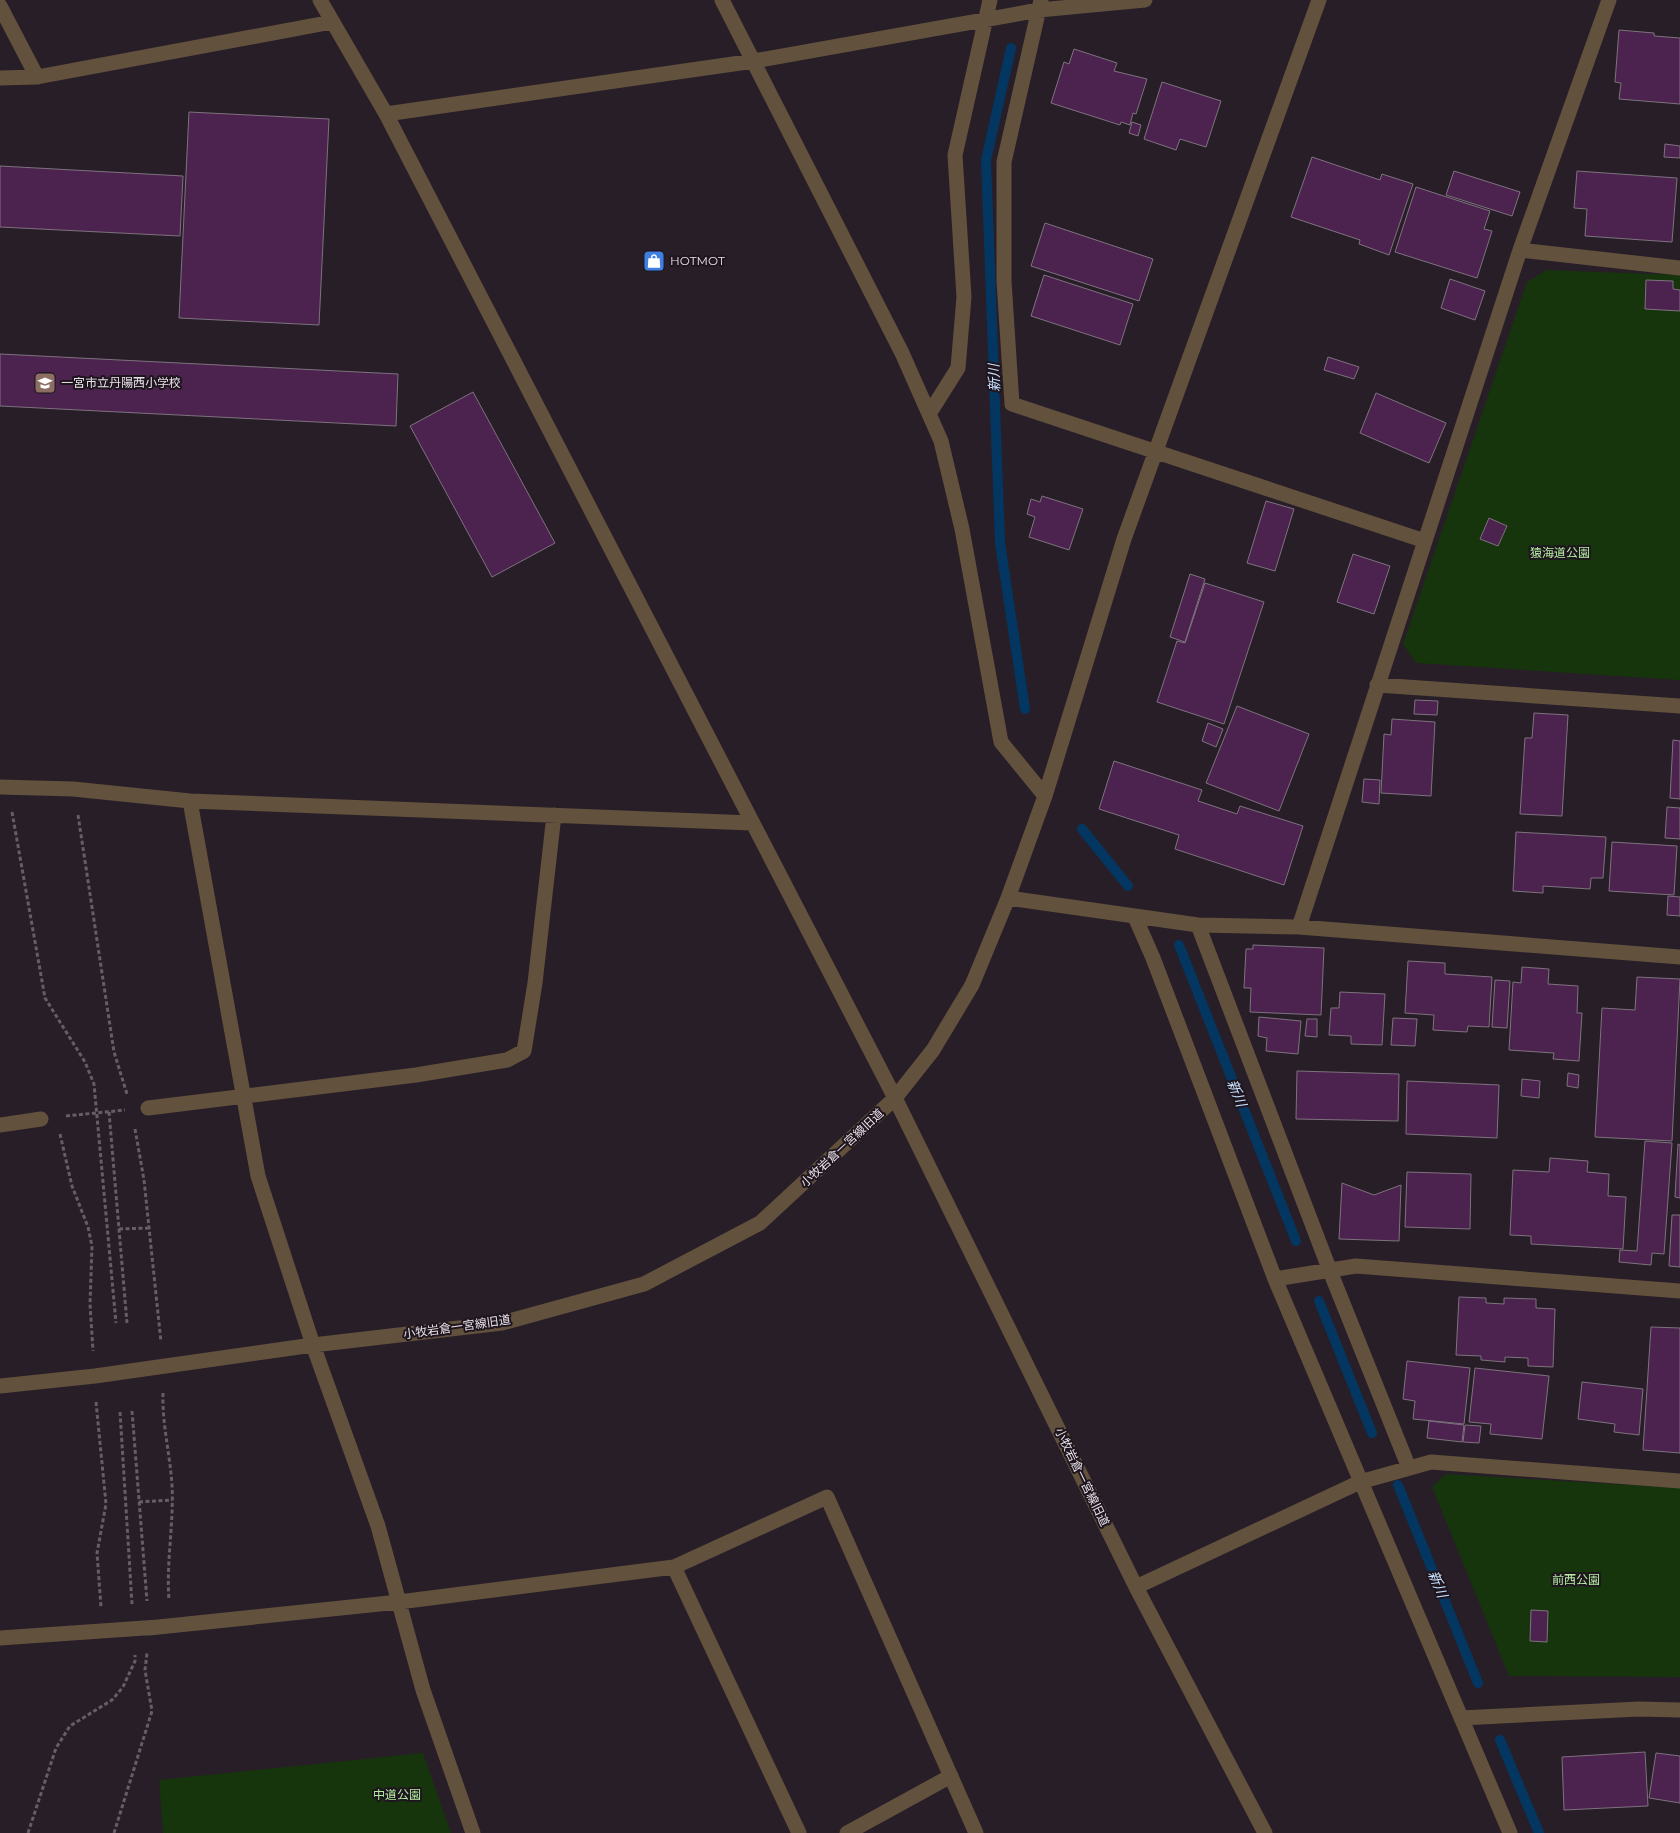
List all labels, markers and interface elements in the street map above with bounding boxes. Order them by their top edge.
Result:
shop icon: HOTMOT [642,249,666,273]
place label: HOTMOT [670,253,725,268]
water label: 新川 [984,362,1003,392]
school or university icon: 一宮市立丹陽西小学校 [33,371,57,395]
place label: 一宮市立丹陽西小学校 [61,375,181,390]
park label: 猿海道公園 [1530,545,1590,560]
water label: 新川 [1223,1077,1251,1111]
street label: 小牧岩倉一宮線旧道 [797,1105,886,1190]
street label: 小牧岩倉一宮線旧道 [402,1312,511,1341]
street label: 小牧岩倉一宮線旧道 [1052,1425,1113,1529]
water label: 新川 [1424,1568,1452,1602]
park label: 前西公園 [1552,1572,1600,1587]
park label: 中道公園 [373,1787,421,1802]

